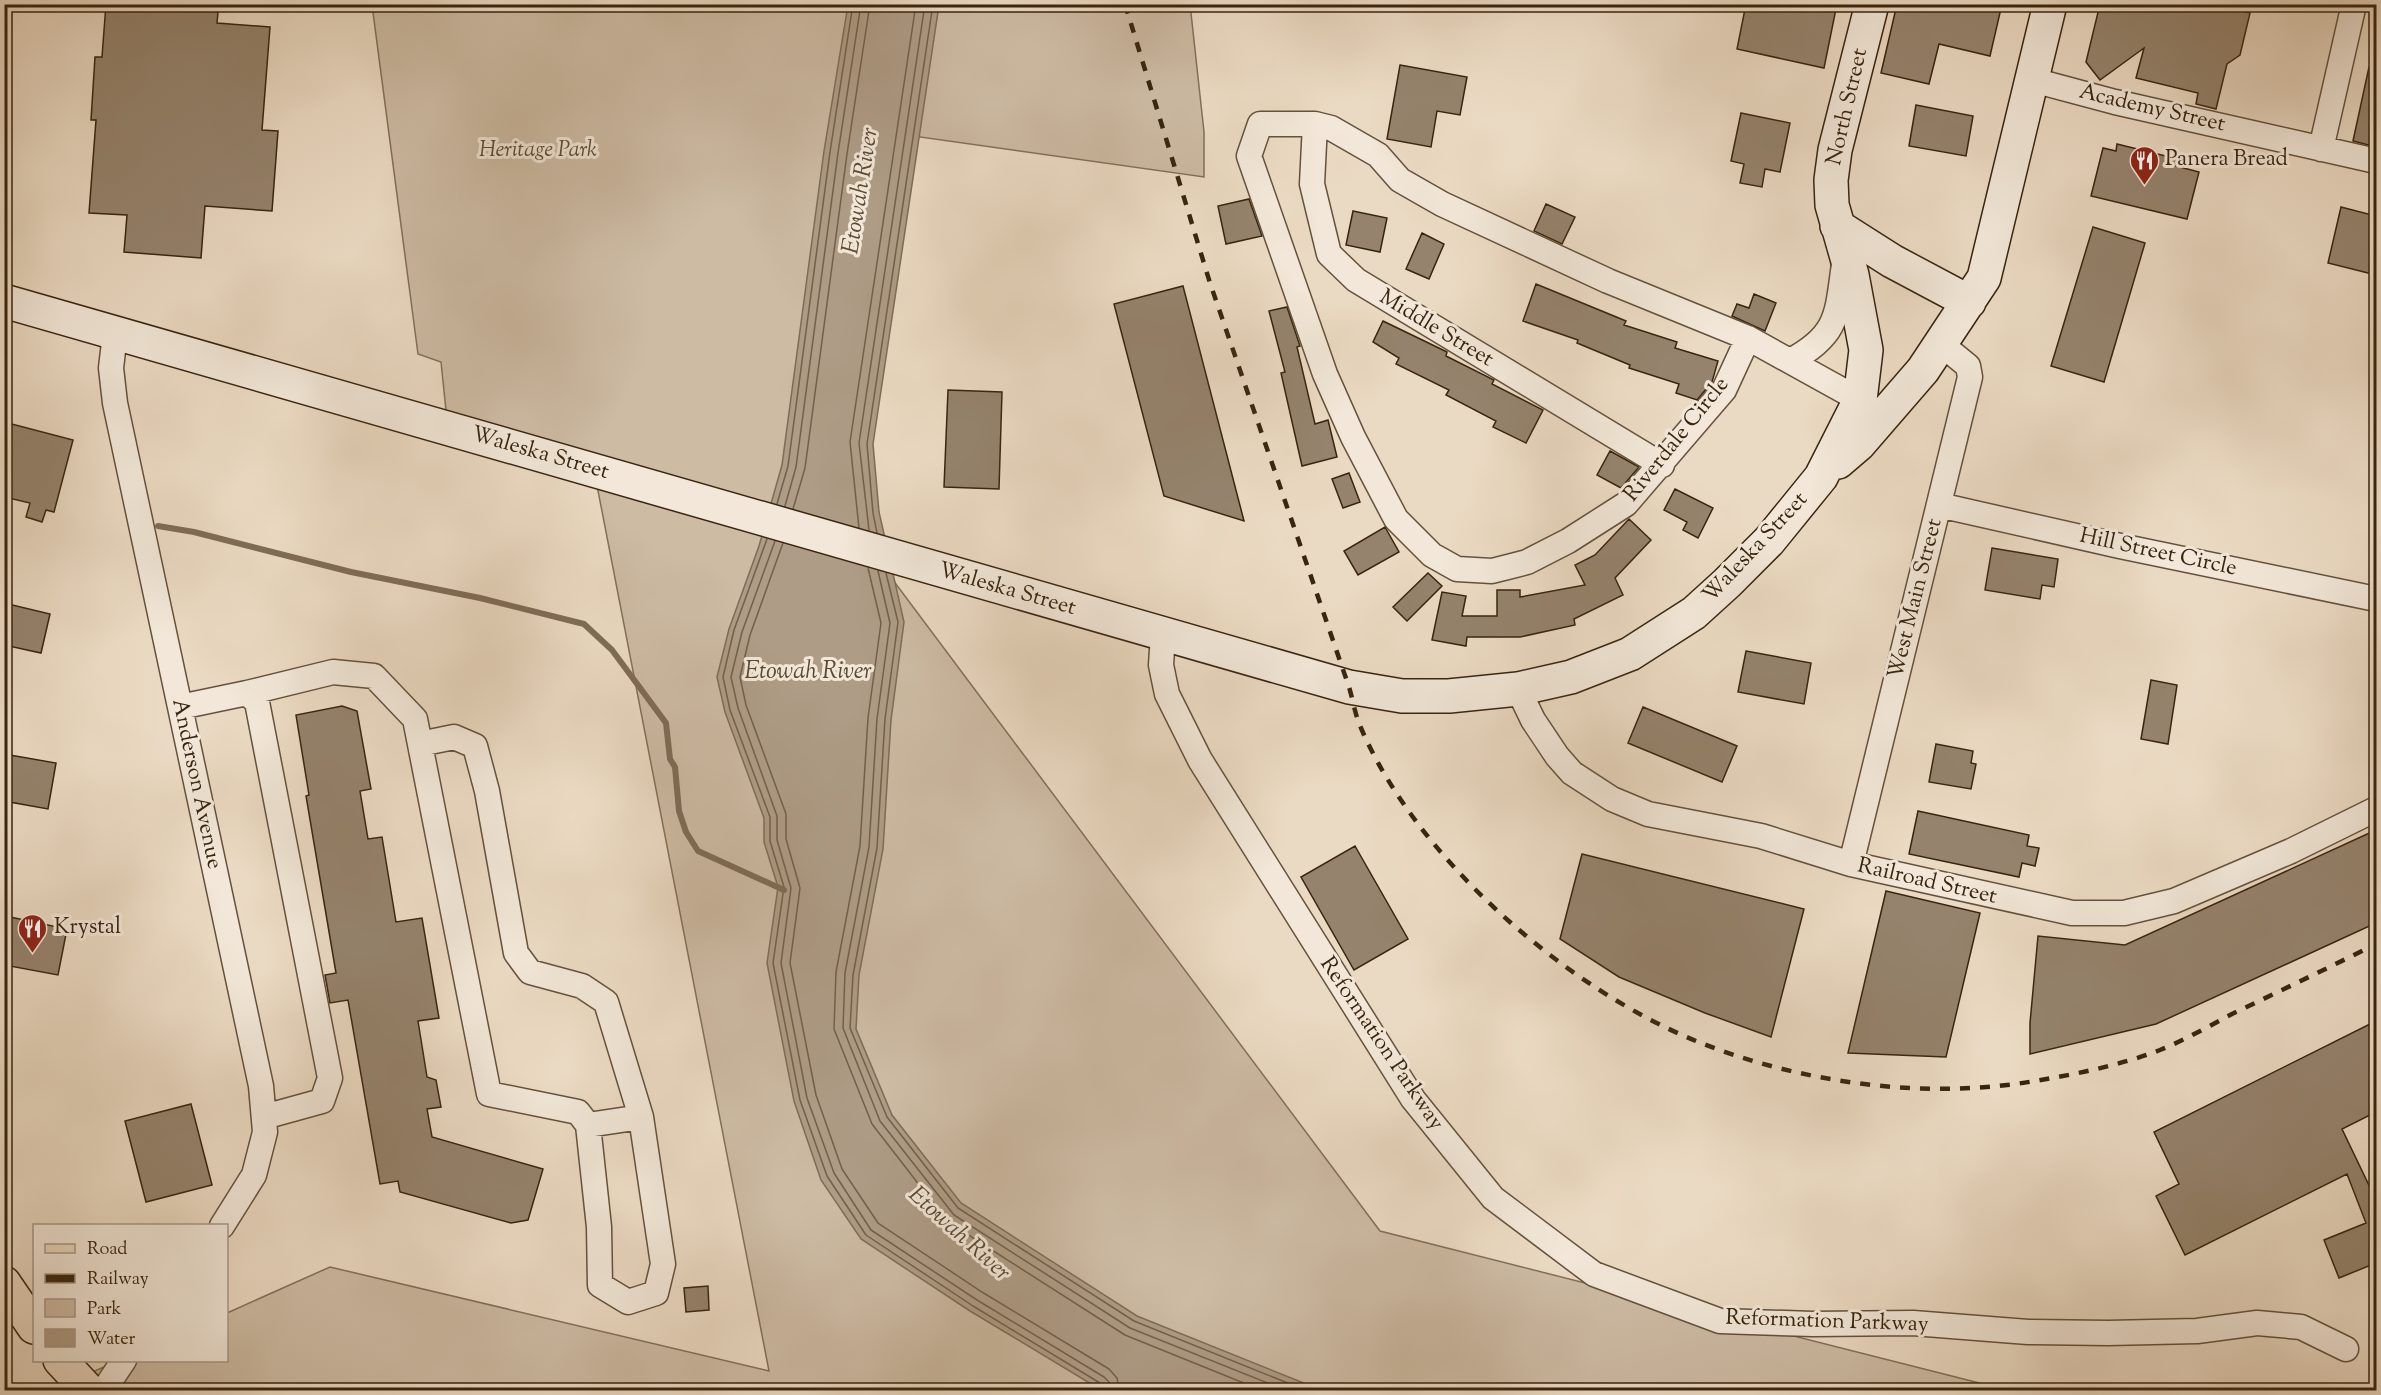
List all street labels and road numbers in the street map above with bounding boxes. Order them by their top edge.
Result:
street label: North Street [1819,45,1877,169]
street label: Academy Street [2076,77,2229,141]
street label: Middle Street [1373,282,1500,376]
street label: Riverdale Circle [1617,371,1737,509]
street label: Waleska Street [467,419,613,489]
street label: Waleska Street [1696,485,1816,611]
street label: West Main Street [1881,515,1952,683]
street label: Hill Street Circle [2076,521,2240,585]
street label: Waleska Street [934,555,1080,625]
street label: Anderson Avenue [162,696,230,872]
street label: Railroad Street [1854,850,2000,914]
street label: Reformation Parkway [1311,951,1451,1137]
street label: Reformation Parkway [1725,1302,1929,1342]

